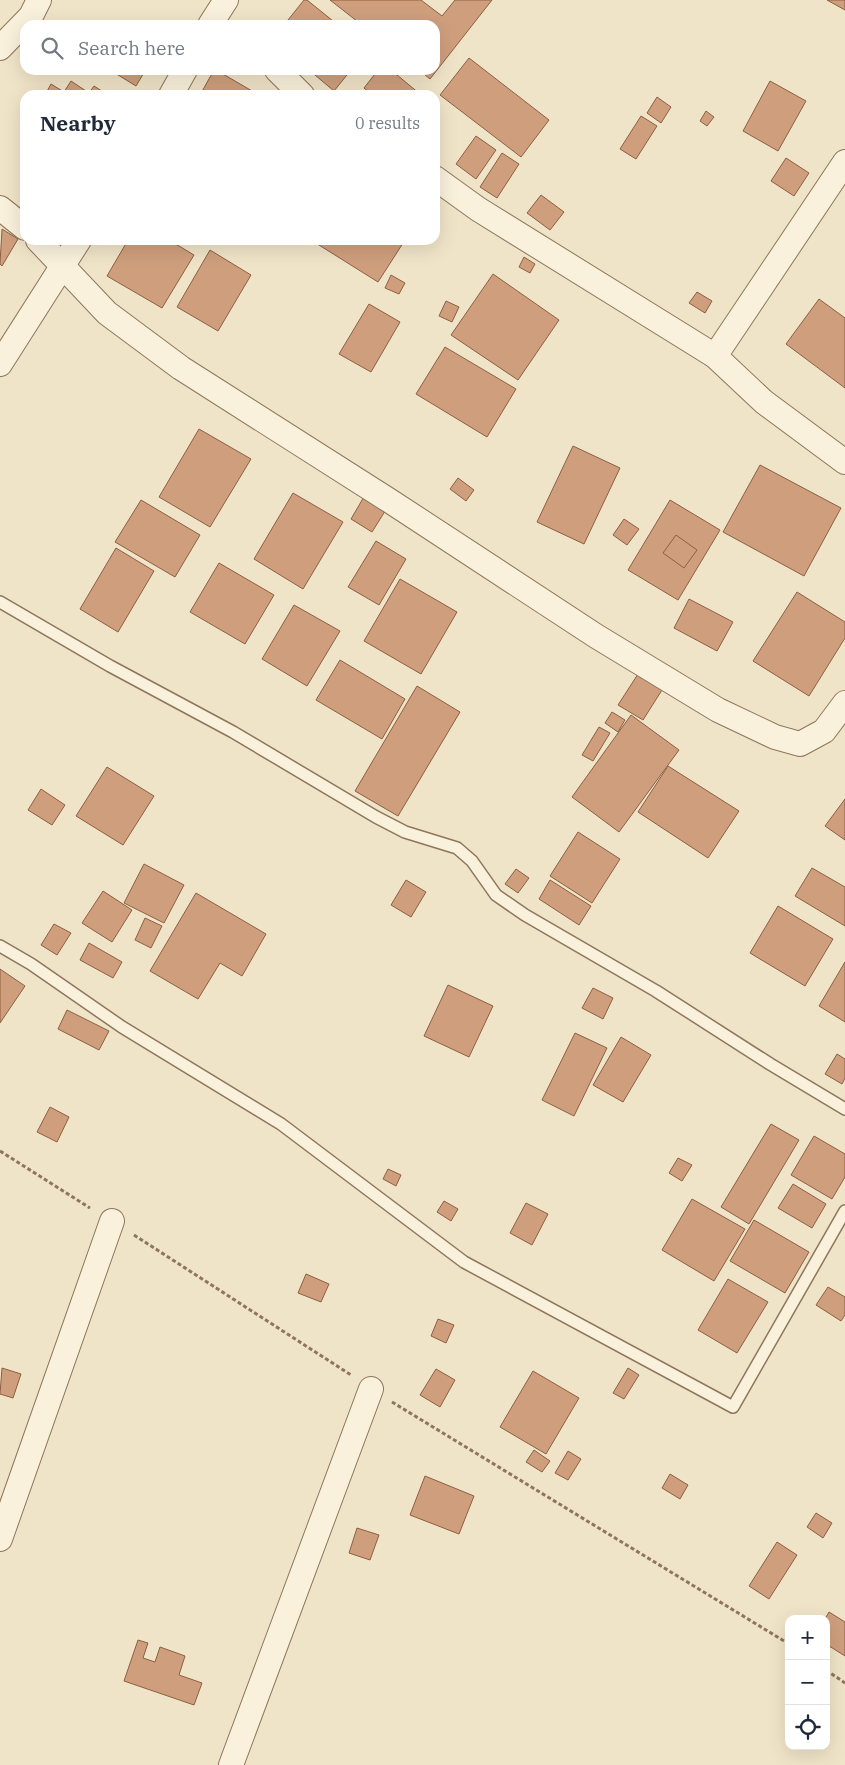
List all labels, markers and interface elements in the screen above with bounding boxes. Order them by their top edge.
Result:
search box [20,20,440,75]
icon: search [38,34,66,62]
text: Search here [78,36,185,60]
text: Nearby [40,109,116,137]
text: 0 results [355,113,420,133]
map controls [785,1615,830,1750]
button: + [785,1615,830,1660]
button: − [785,1660,830,1705]
button: locate [785,1705,830,1750]

